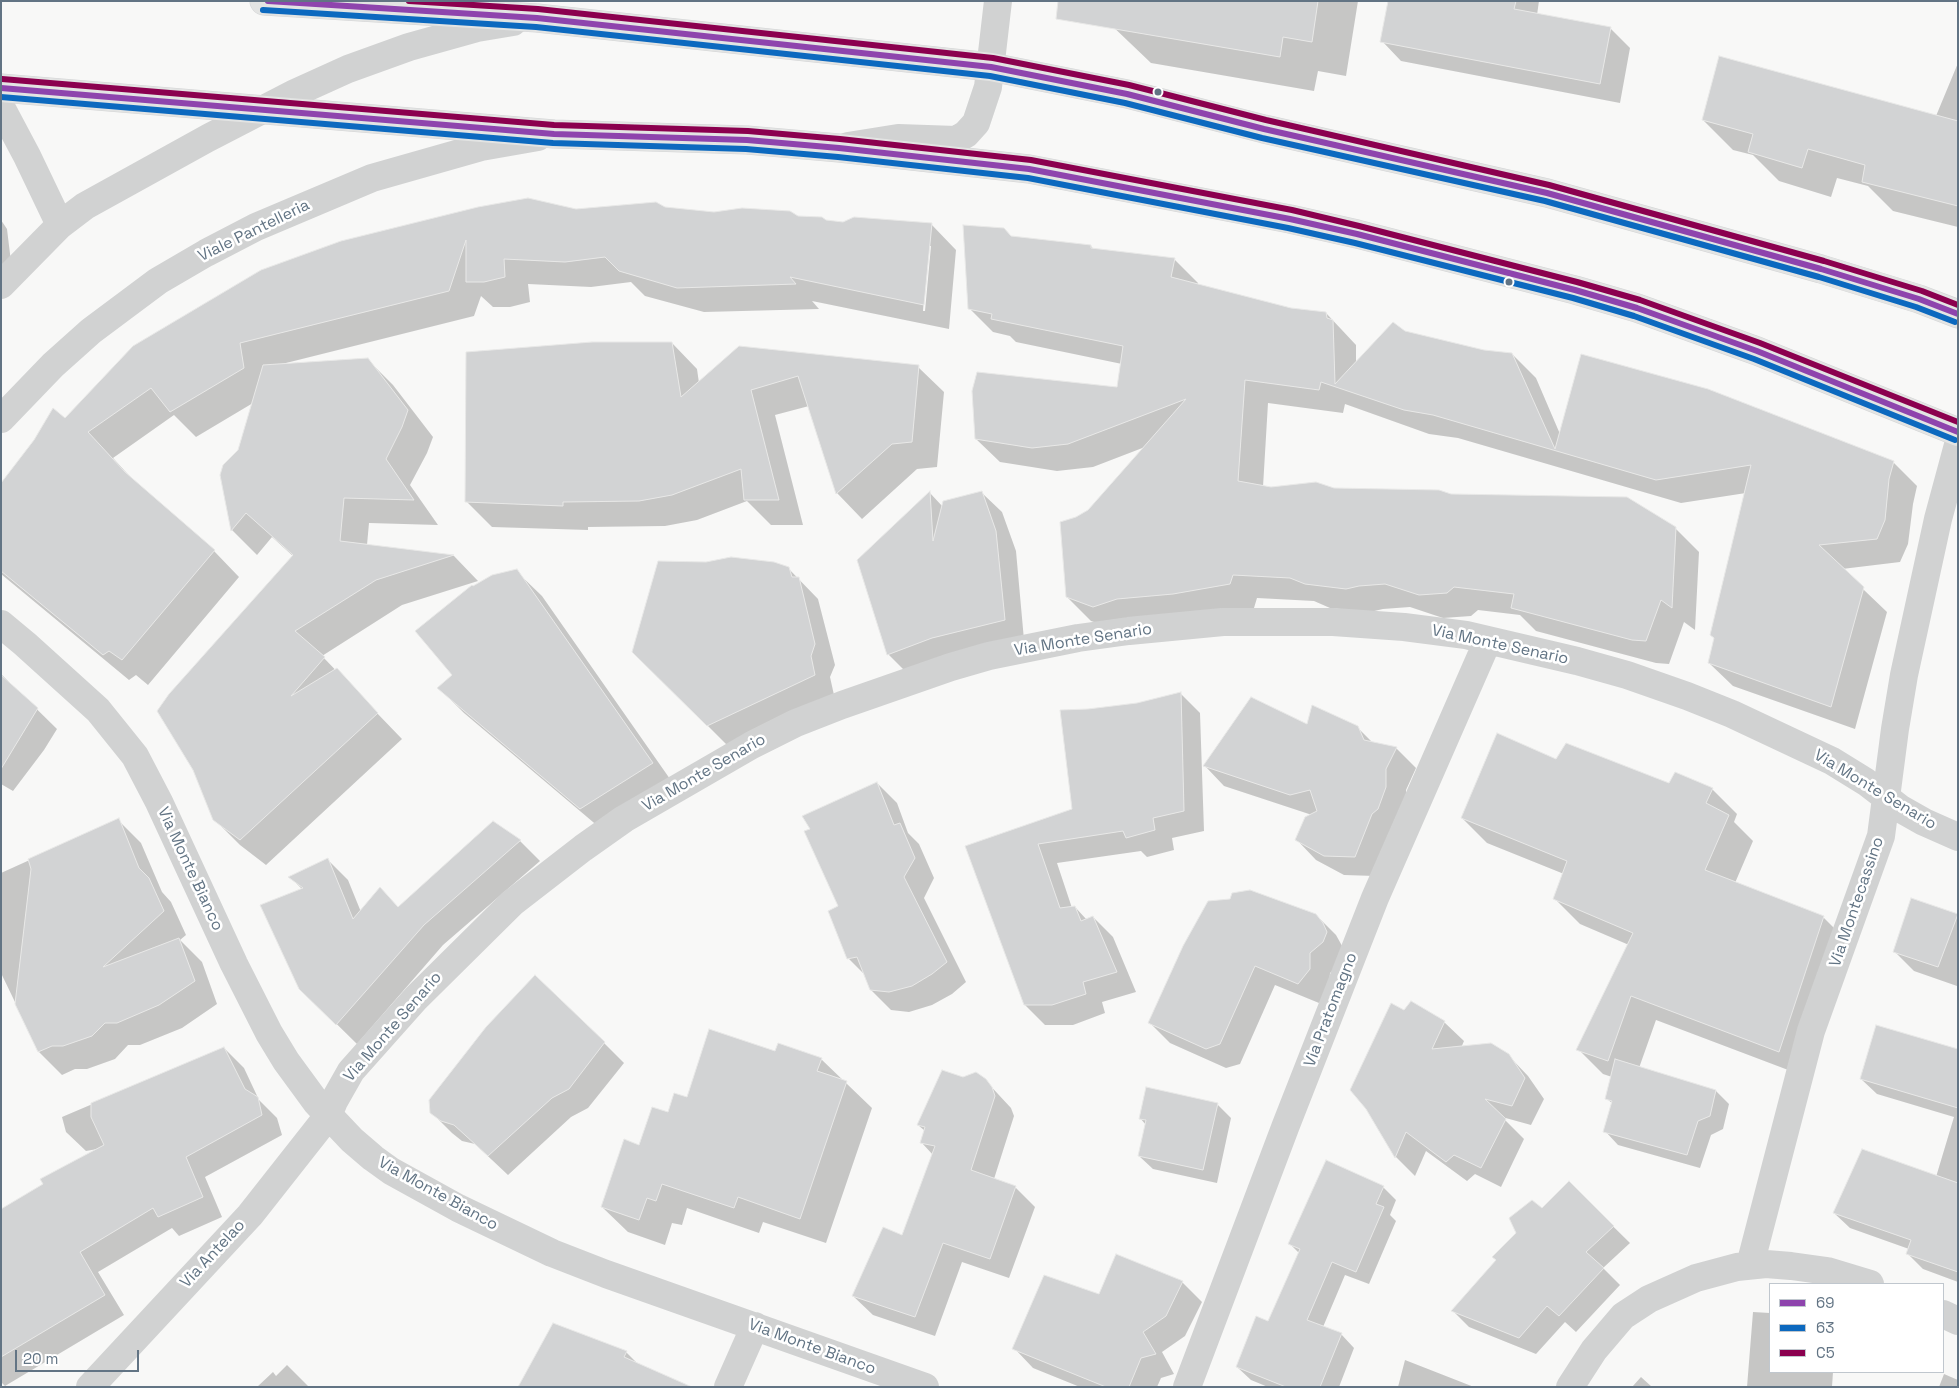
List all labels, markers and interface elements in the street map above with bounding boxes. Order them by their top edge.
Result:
unlabelled marker [1153,87,1163,97]
street label: Viale Pantelleria [195,196,313,266]
unlabelled marker [1504,277,1514,287]
street label: Via Monte Senario [1013,620,1153,660]
street label: Via Monte Senario [1430,621,1570,669]
street label: Via Monte Senario [639,730,769,816]
street label: Via Monte Senario [1810,746,1940,834]
street label: Via Monte Bianco [153,804,227,934]
street label: Via Montecassino [1826,834,1888,970]
street label: Via Pratomagno [1300,950,1362,1070]
street label: Via Monte Senario [340,968,446,1086]
street label: Via Monte Bianco [375,1153,501,1235]
street label: Via Antelao [177,1216,249,1292]
legend [1769,1283,1944,1373]
text: 69 [1816,1293,1834,1312]
street label: Via Monte Bianco [746,1315,878,1379]
text: 63 [1816,1318,1834,1337]
scale bar [18,1340,141,1372]
text: C5 [1816,1343,1835,1362]
text: 20 m [23,1349,58,1368]

